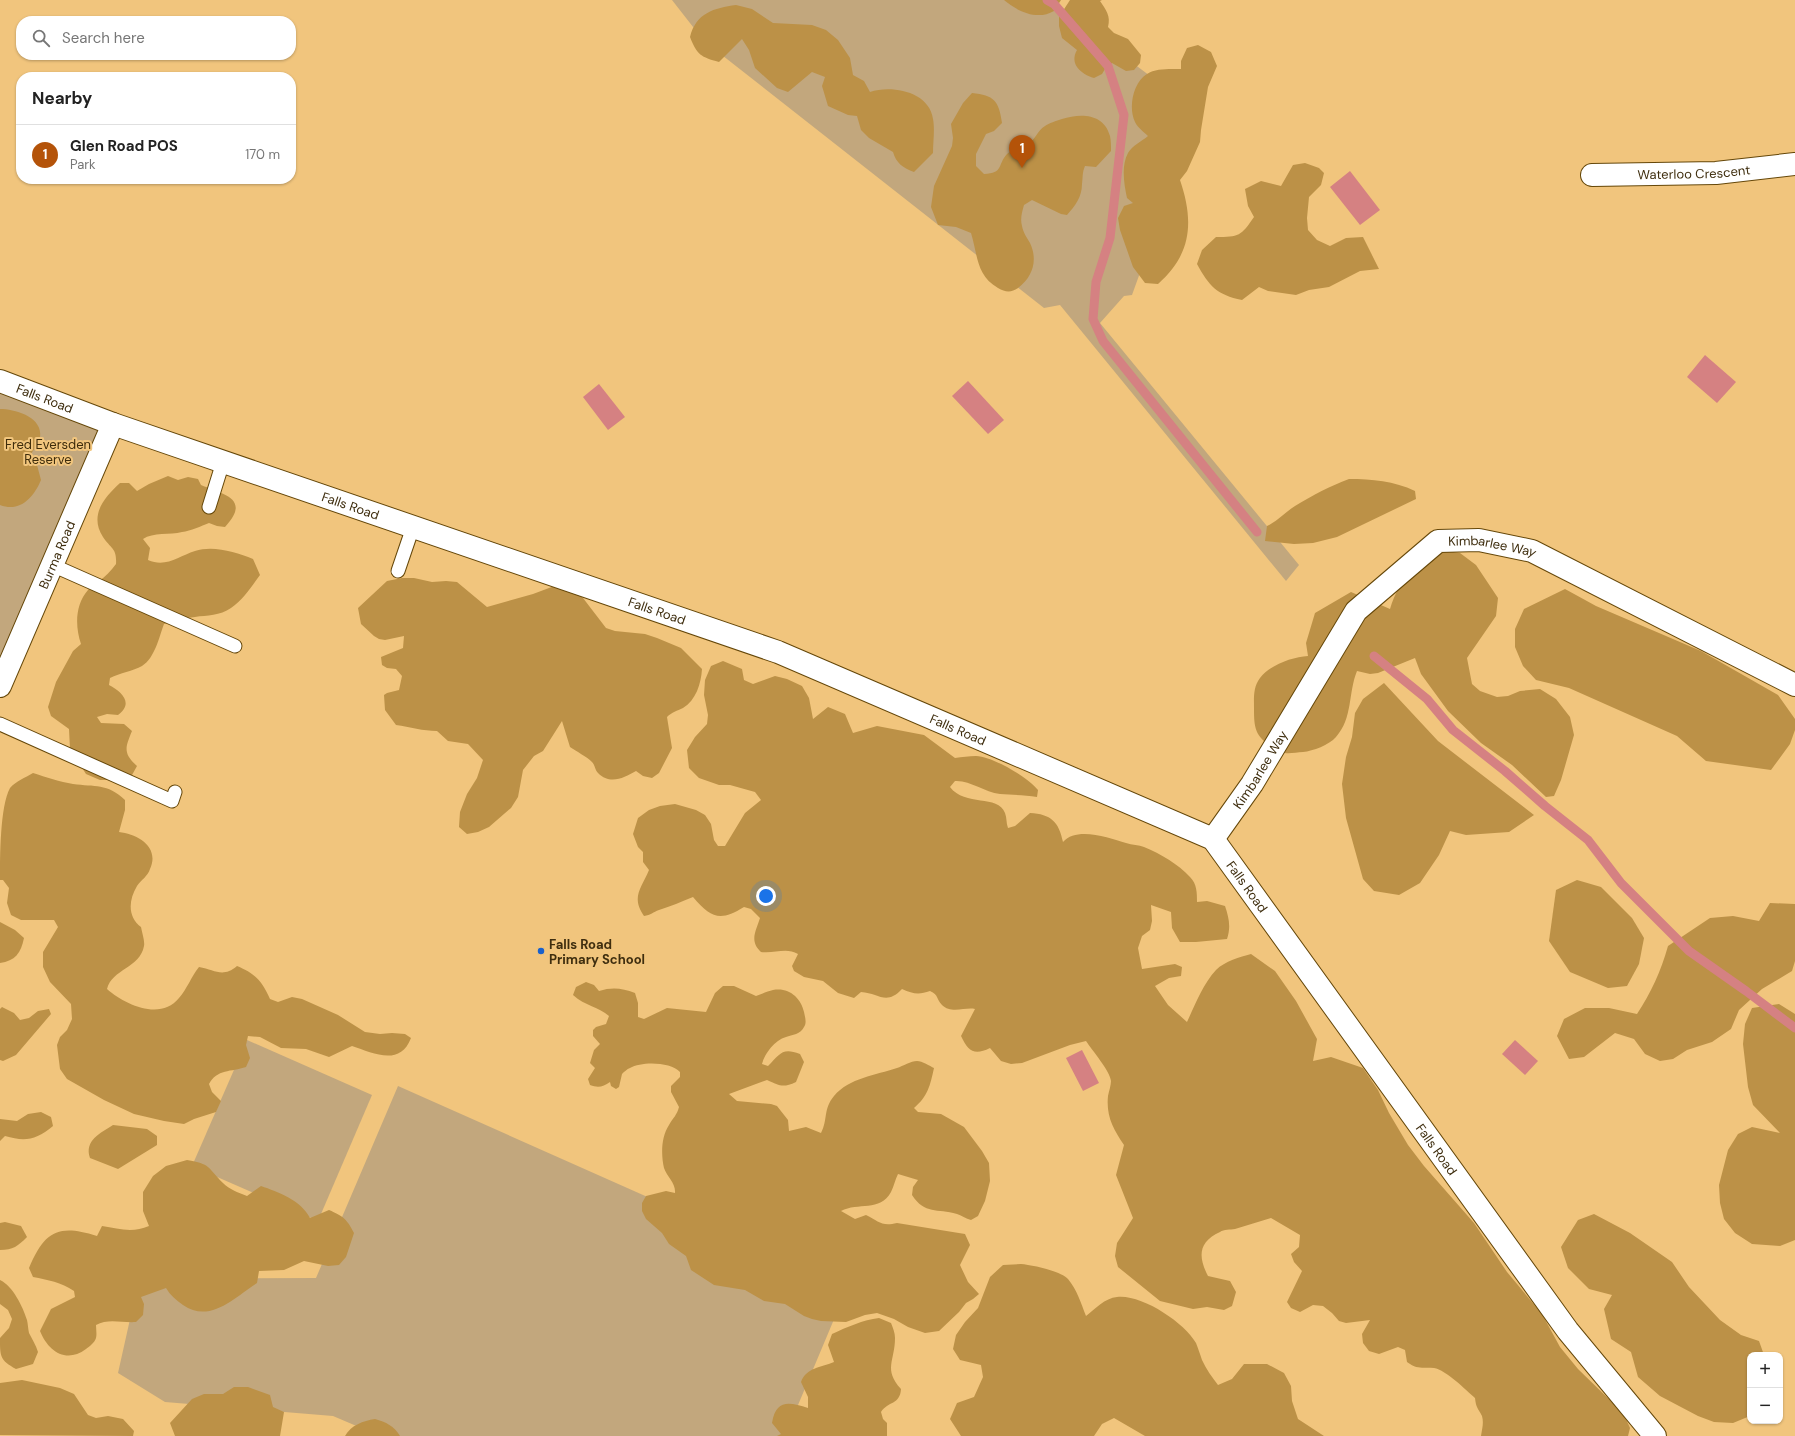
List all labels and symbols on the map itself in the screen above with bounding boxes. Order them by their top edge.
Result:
pin: 1 [1009,135,1035,168]
street label: Waterloo Crescent [1637,161,1751,183]
street label: Falls Road [14,380,76,417]
park label: Fred Eversden Reserve [5,436,91,468]
street label: Falls Road [320,488,382,523]
street label: Burma Road [34,518,79,591]
street label: Kimbarlee Way [1448,532,1540,561]
street label: Falls Road [626,593,688,628]
street label: Falls Road [927,710,989,749]
street label: Kimbarlee Way [1229,727,1291,812]
street label: Falls Road [1223,857,1272,916]
your location [756,886,776,906]
place label: Falls Road Primary School [549,936,645,968]
marker: Falls Road Primary School [536,946,546,956]
street label: Falls Road [1413,1120,1461,1178]

